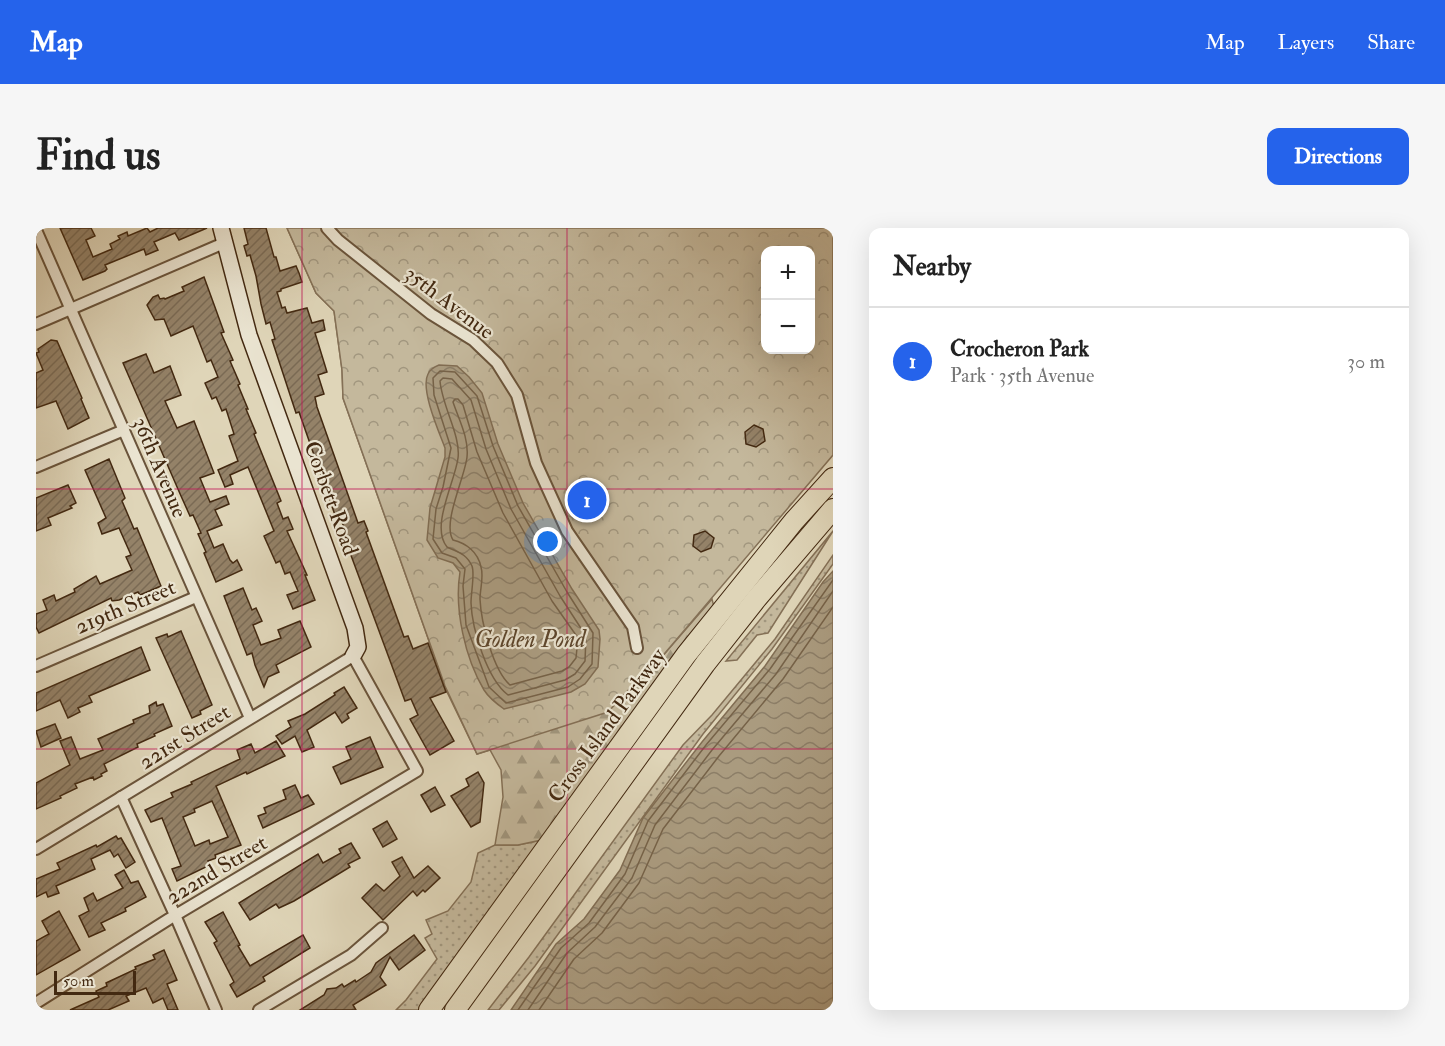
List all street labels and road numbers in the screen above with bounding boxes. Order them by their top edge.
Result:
street label: 35th Avenue [399,260,500,346]
street label: 36th Avenue [126,413,194,522]
street label: Corbett Road [297,437,365,560]
street label: 219th Street [71,573,180,641]
street label: Cross Island Parkway [541,643,672,808]
street label: 221st Street [134,698,235,776]
street label: 222nd Street [161,829,272,911]

